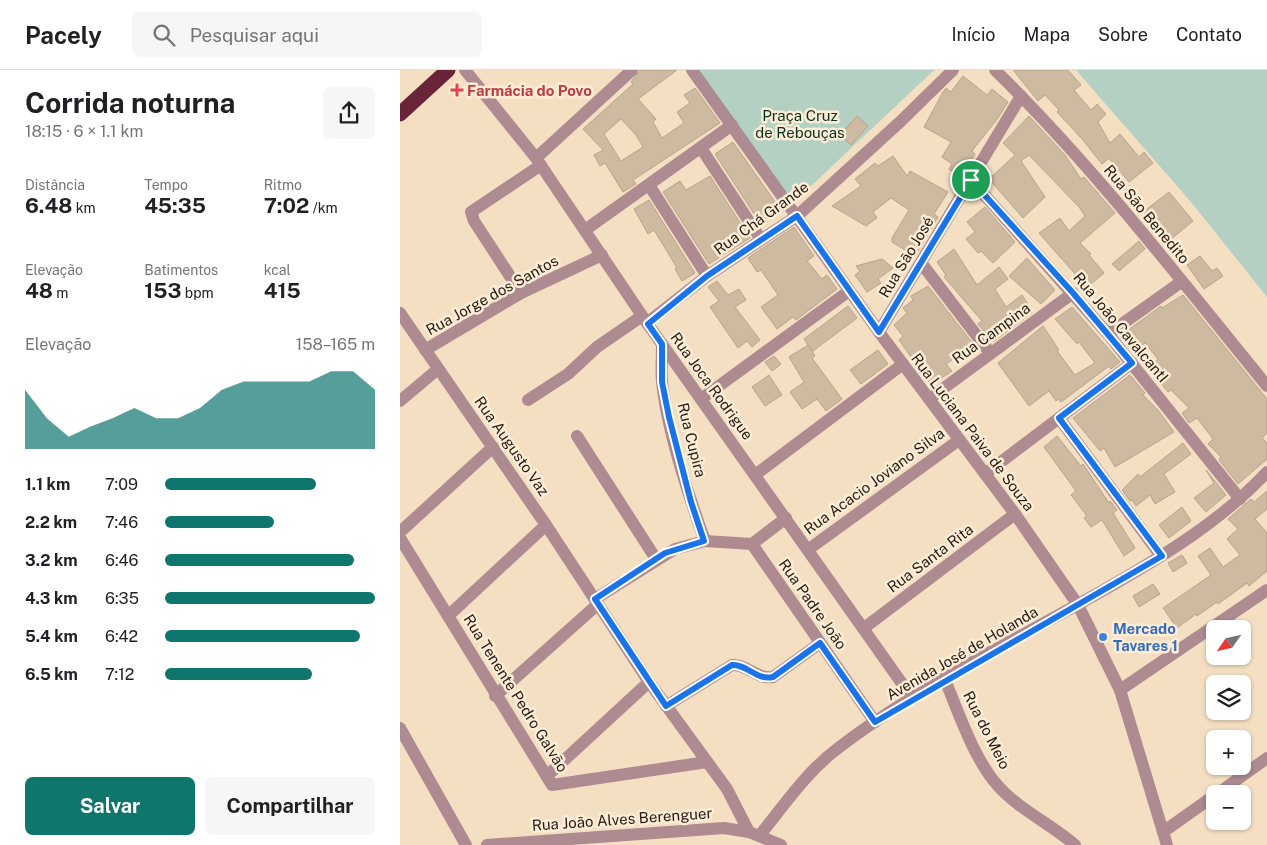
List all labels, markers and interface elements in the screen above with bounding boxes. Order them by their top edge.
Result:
search box [132,12,482,57]
text: Pacely [25,21,102,49]
icon: search [150,21,178,49]
text: Pesquisar aqui [190,24,319,46]
text: Início [951,24,996,45]
text: Mapa [1024,24,1070,45]
text: Sobre [1098,24,1148,45]
text: Contato [1176,24,1242,45]
place label: Farmácia do Povo [467,82,592,99]
marker: Farmácia do Povo [451,84,463,96]
text: Corrida noturna [25,86,235,119]
button: share [323,87,375,139]
park label: Praça Cruz de Rebouças [755,107,845,141]
text: 18:15 · 6 × 1.1 km [25,122,143,141]
pin [950,159,992,201]
street label: Rua São Benedito [1101,161,1193,267]
icon: arrive [957,166,985,194]
text: Distância [25,177,85,193]
text: Tempo [144,177,188,193]
text: Ritmo [264,177,302,193]
street label: Rua Chá Grande [710,178,812,258]
text: 6.48 [25,193,72,218]
text: 45:35 [144,193,206,218]
text: 7:02 [264,193,309,218]
text: km [72,200,96,216]
text: /km [309,200,338,216]
street label: Rua São José [875,213,937,301]
street label: Rua Jorge dos Santos [423,252,561,338]
text: Elevação [25,262,83,278]
text: Batimentos [144,262,218,278]
text: kcal [264,262,291,278]
street label: Rua João CavalcantI [1070,269,1172,385]
text: 48 [25,278,53,303]
text: 153 [144,278,181,303]
text: 415 [264,278,301,303]
text: m [53,285,68,301]
text: bpm [181,285,214,301]
street label: Rua Campina [949,299,1033,367]
street label: Rua Joca Rodrigue [667,329,757,443]
text: Elevação [25,335,91,354]
text: 158–165 m [296,335,375,354]
street label: Rua Luciana Paiva de Souza [908,350,1038,514]
street label: Rua Augusto Vaz [471,393,553,499]
street label: Rua Cupira [675,401,709,479]
street label: Rua Acacio Joviano Silva [800,424,948,538]
text: 1.1 km [25,475,70,494]
text: 7:09 [105,475,138,494]
text: 2.2 km [25,513,77,532]
text: 7:46 [105,513,138,532]
street label: Rua Santa Rita [884,520,976,596]
text: 3.2 km [25,551,78,570]
text: 6:46 [105,551,138,570]
street label: Rua Padre João [776,556,850,652]
text: 4.3 km [25,589,78,608]
text: 6:35 [105,589,139,608]
street label: Avenida José de Holanda [883,603,1041,703]
street label: Rua Tenente Pedro Galvão [460,611,572,775]
place label: Mercado Tavares 1 [1113,620,1178,654]
north arrow [1206,620,1251,665]
map controls [1206,620,1251,830]
text: 5.4 km [25,627,78,646]
text: 6:42 [105,627,138,646]
marker: Mercado Tavares 1 [1097,631,1109,643]
text: 6.5 km [25,665,78,684]
text: 7:12 [105,665,134,684]
button: layers [1206,675,1251,720]
street label: Rua do Meio [960,688,1014,772]
button: + [1206,730,1251,775]
button: Salvar [25,777,195,835]
button: Compartilhar [205,777,375,835]
button: − [1206,785,1251,830]
street label: Rua João Alves Berenguer [531,804,713,834]

